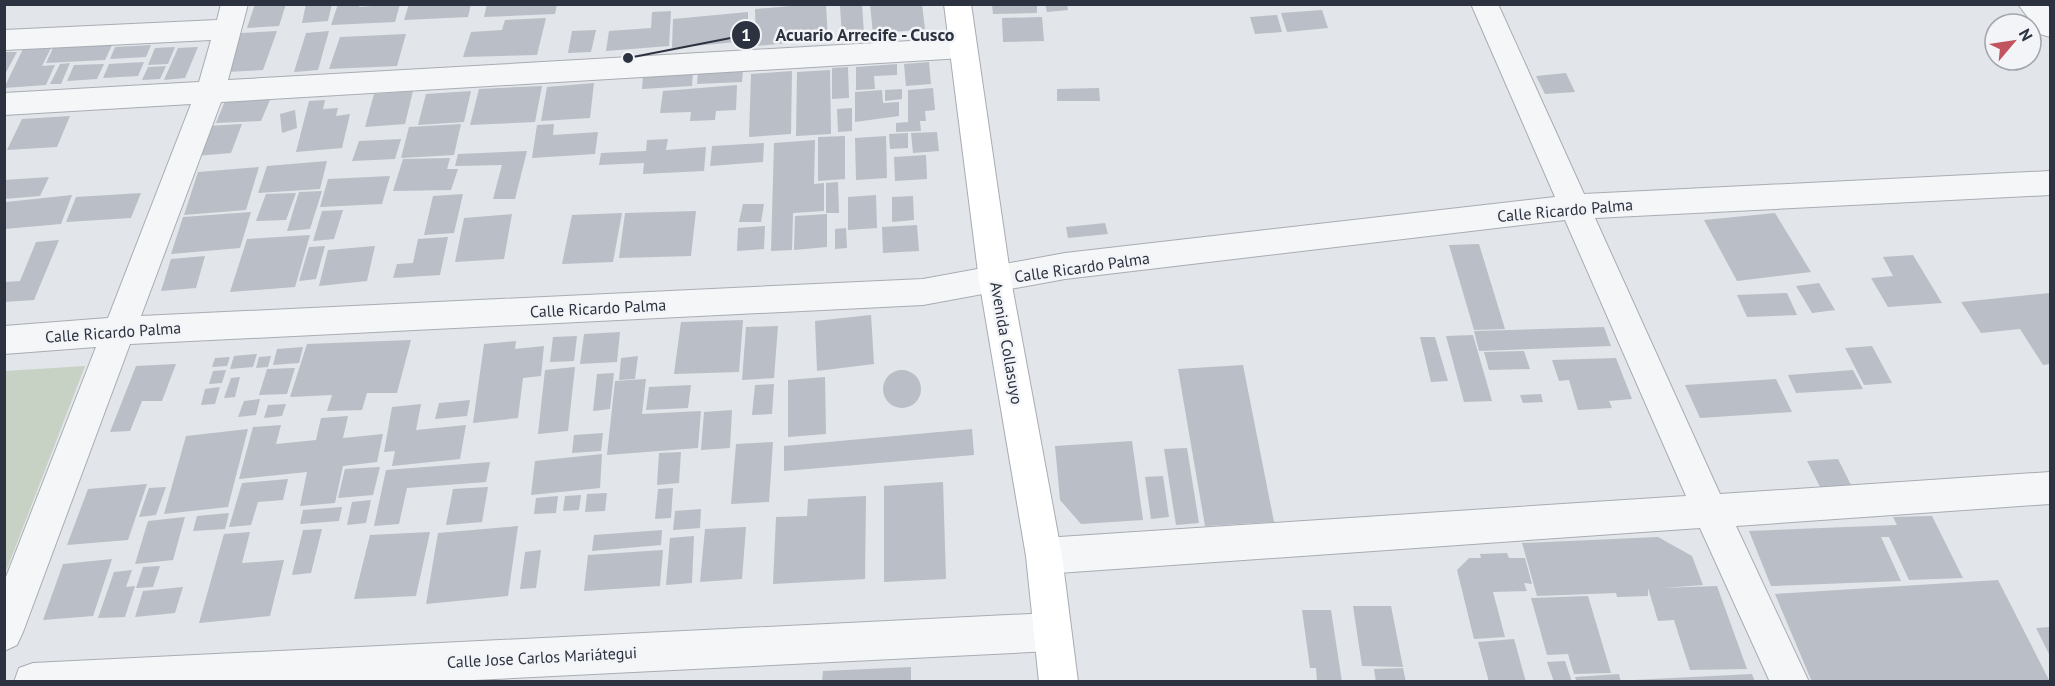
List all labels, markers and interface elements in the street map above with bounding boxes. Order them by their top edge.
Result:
north arrow [1983,12,2043,72]
callout: Acuario Arrecife - Cusco [731,17,968,53]
text: 1 [741,23,751,46]
text: Acuario Arrecife - Cusco [775,23,955,46]
text: N [2015,25,2037,44]
street label: Calle Ricardo Palma [1496,194,1634,226]
street label: Calle Ricardo Palma [1013,248,1151,286]
street label: Avenida Collasuyo [986,280,1028,406]
street label: Calle Ricardo Palma [529,294,667,322]
street label: Calle Ricardo Palma [44,317,182,347]
street label: Calle Jose Carlos Mariátegui [446,642,638,672]

